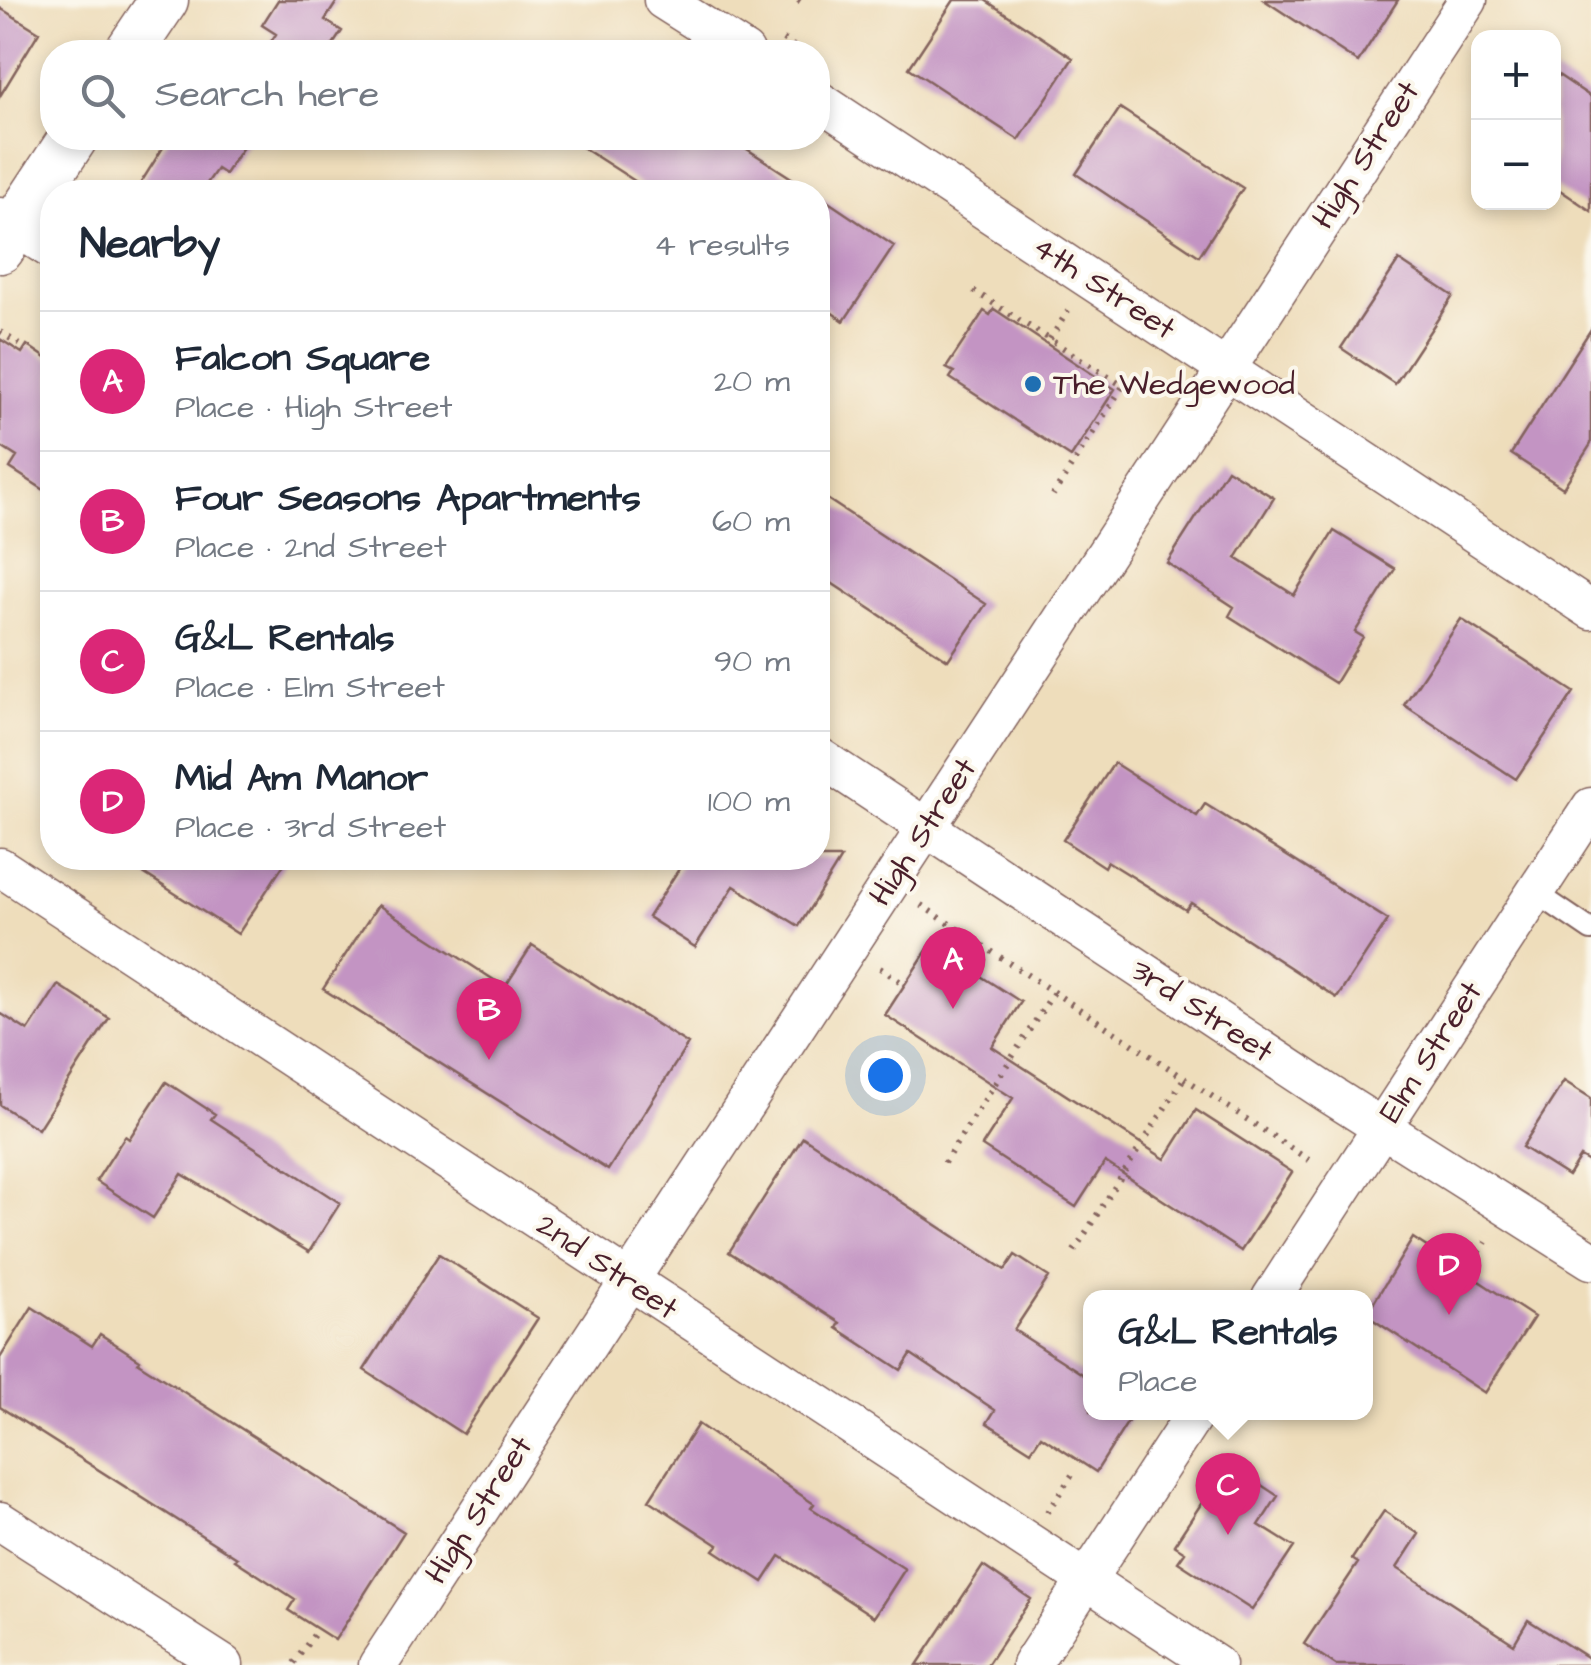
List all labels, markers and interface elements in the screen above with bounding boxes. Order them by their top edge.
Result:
map controls [1471,30,1561,210]
button: + [1471,30,1561,120]
search box [40,40,830,150]
icon: search [75,68,130,123]
text: Search here [155,69,379,121]
street label: High Street [1301,72,1431,238]
button: − [1471,120,1561,210]
text: Nearby [80,216,220,274]
text: 4 results [654,223,790,268]
street label: 4th Street [1024,225,1184,351]
text: Falcon Square [175,333,430,385]
text: A [102,359,123,404]
text: 20 m [714,359,790,404]
place label: The Wedgewood [1053,362,1295,407]
marker: The Wedgewood [1022,373,1044,395]
text: Place · High Street [175,385,453,430]
text: Four Seasons Apartments [175,473,641,525]
text: B [101,499,124,544]
text: 60 m [712,499,790,544]
text: Place · 2nd Street [175,525,447,570]
text: G&L Rentals [175,613,395,665]
text: C [101,639,124,684]
text: 90 m [714,639,790,684]
text: Place · Elm Street [175,665,445,710]
street label: High Street [858,749,988,915]
text: Mid Am Manor [175,753,428,805]
text: D [102,779,123,824]
text: 100 m [708,779,790,824]
text: Place · 3rd Street [175,805,446,850]
pin: A [920,926,986,1009]
street label: 3rd Street [1122,948,1282,1074]
street label: Elm Street [1368,972,1494,1132]
pin: B [456,978,522,1060]
your location [860,1050,911,1101]
street label: 2nd Street [527,1203,687,1331]
pin: D [1416,1232,1482,1315]
popup [1083,1290,1373,1420]
text: G&L Rentals [1118,1307,1338,1359]
text: Place [1118,1359,1197,1404]
street label: High Street [414,1427,544,1593]
pin: C [1196,1452,1260,1535]

